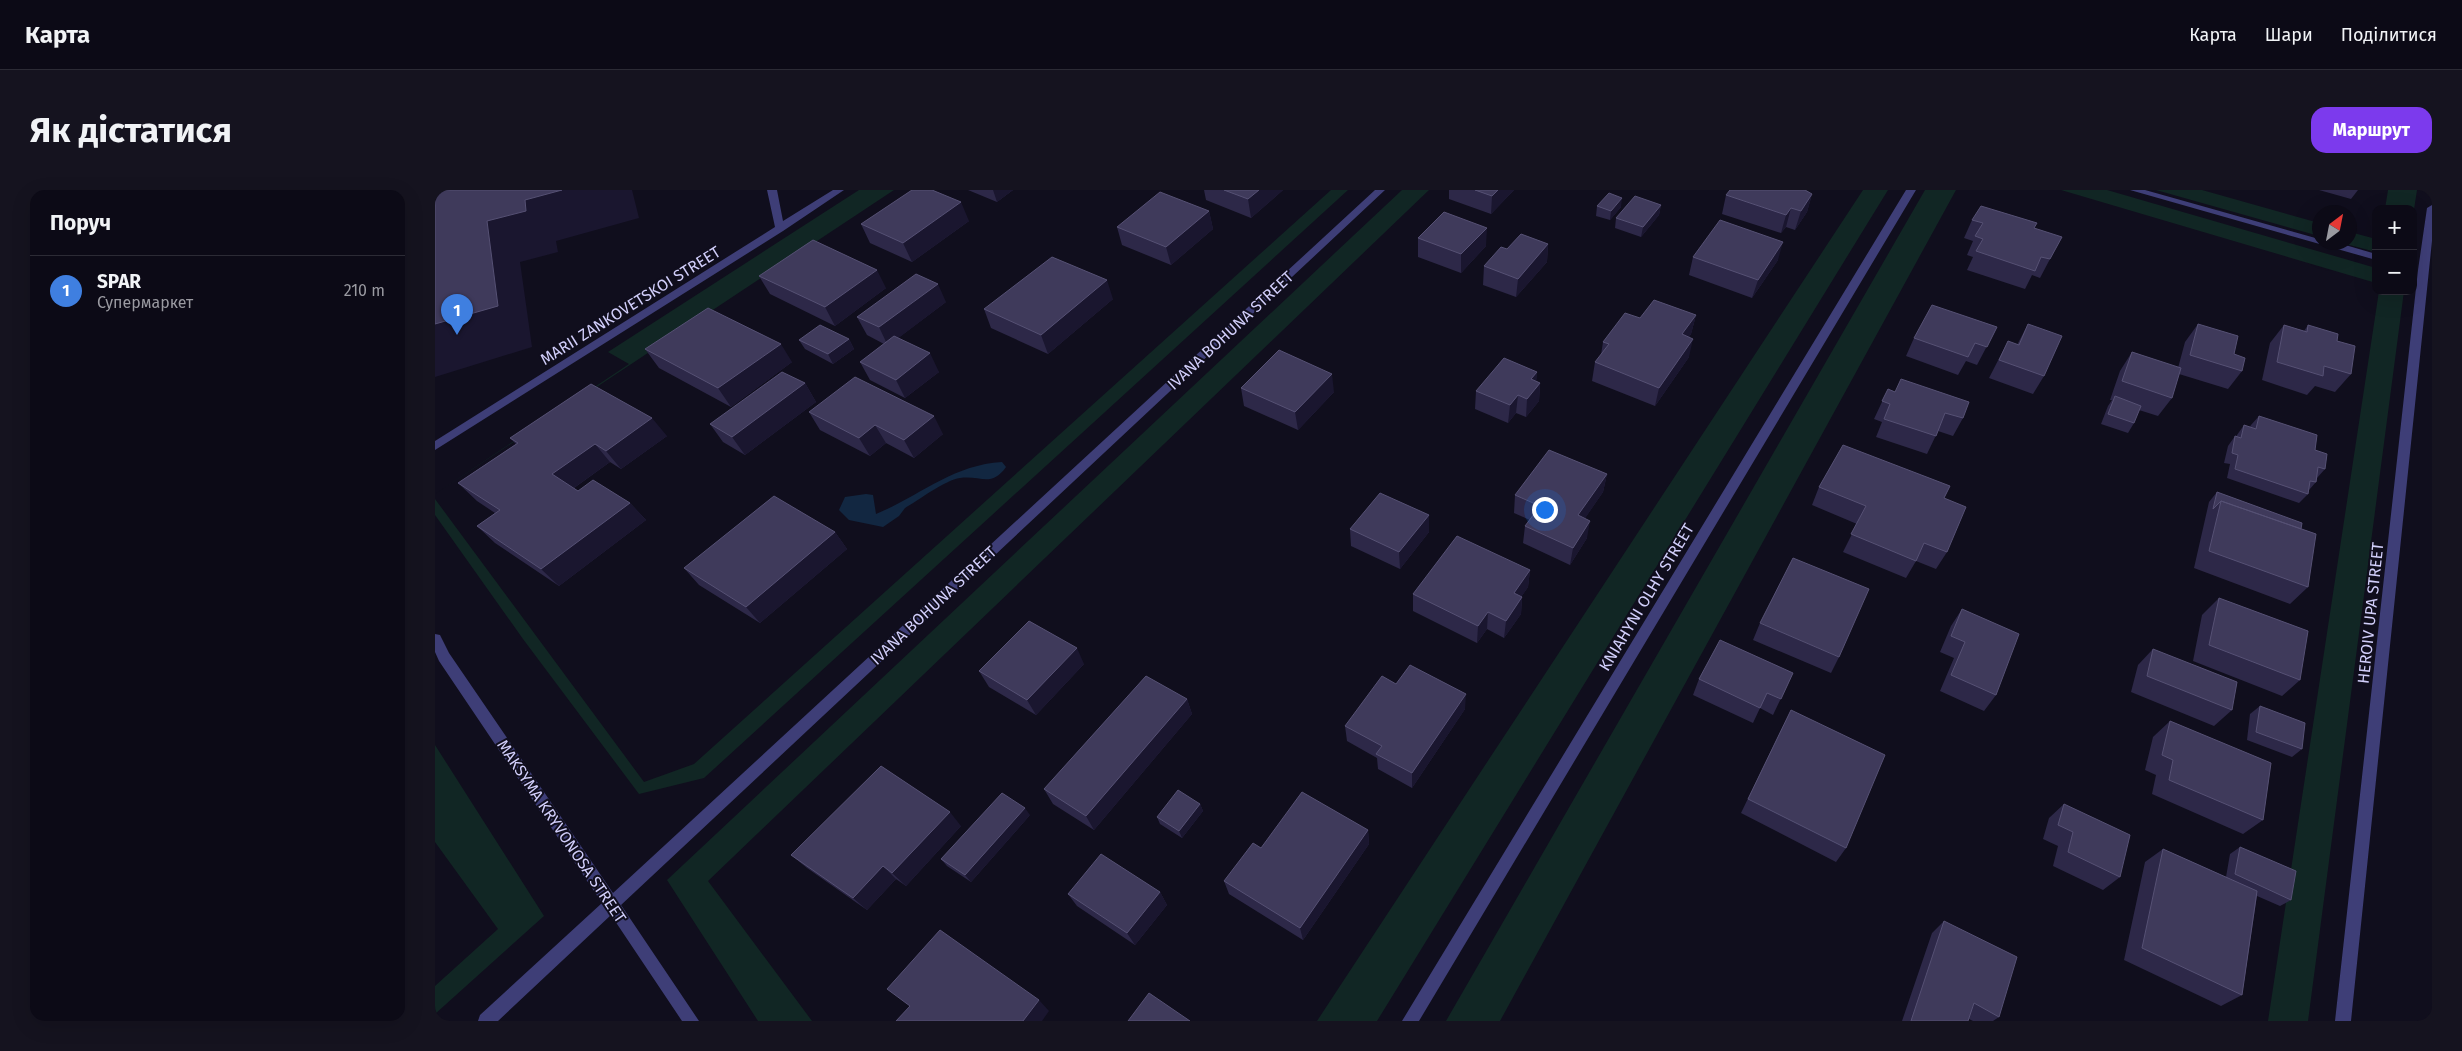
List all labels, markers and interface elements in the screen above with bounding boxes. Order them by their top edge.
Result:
text: Карта [25,21,90,49]
text: Карта [2189,24,2237,46]
text: Шари [2265,24,2313,46]
text: Поділитися [2341,24,2437,46]
button: Маршрут [2311,107,2432,153]
text: Як дістатися [30,109,232,151]
north arrow [2312,205,2357,250]
map controls [2372,205,2417,295]
button: + [2372,205,2417,250]
text: Поруч [50,210,111,236]
street label: MARII ZANKOVETSKOI STREET [537,242,724,369]
button: − [2372,250,2417,295]
street label: IVANA BOHUNA STREET [1163,267,1298,394]
text: SPAR [97,270,141,293]
text: 1 [62,281,70,300]
text: 210 m [344,281,385,300]
text: Супермаркет [97,293,193,312]
pin: 1 [441,294,473,335]
your location [1532,497,1558,523]
street label: KNIAHYNI OLHY STREET [1595,520,1698,674]
street label: HEROIV UPA STREET [2354,541,2387,685]
street label: IVANA BOHUNA STREET [866,542,1001,669]
street label: MAKSYMA KRYVONOSA STREET [493,736,630,927]

